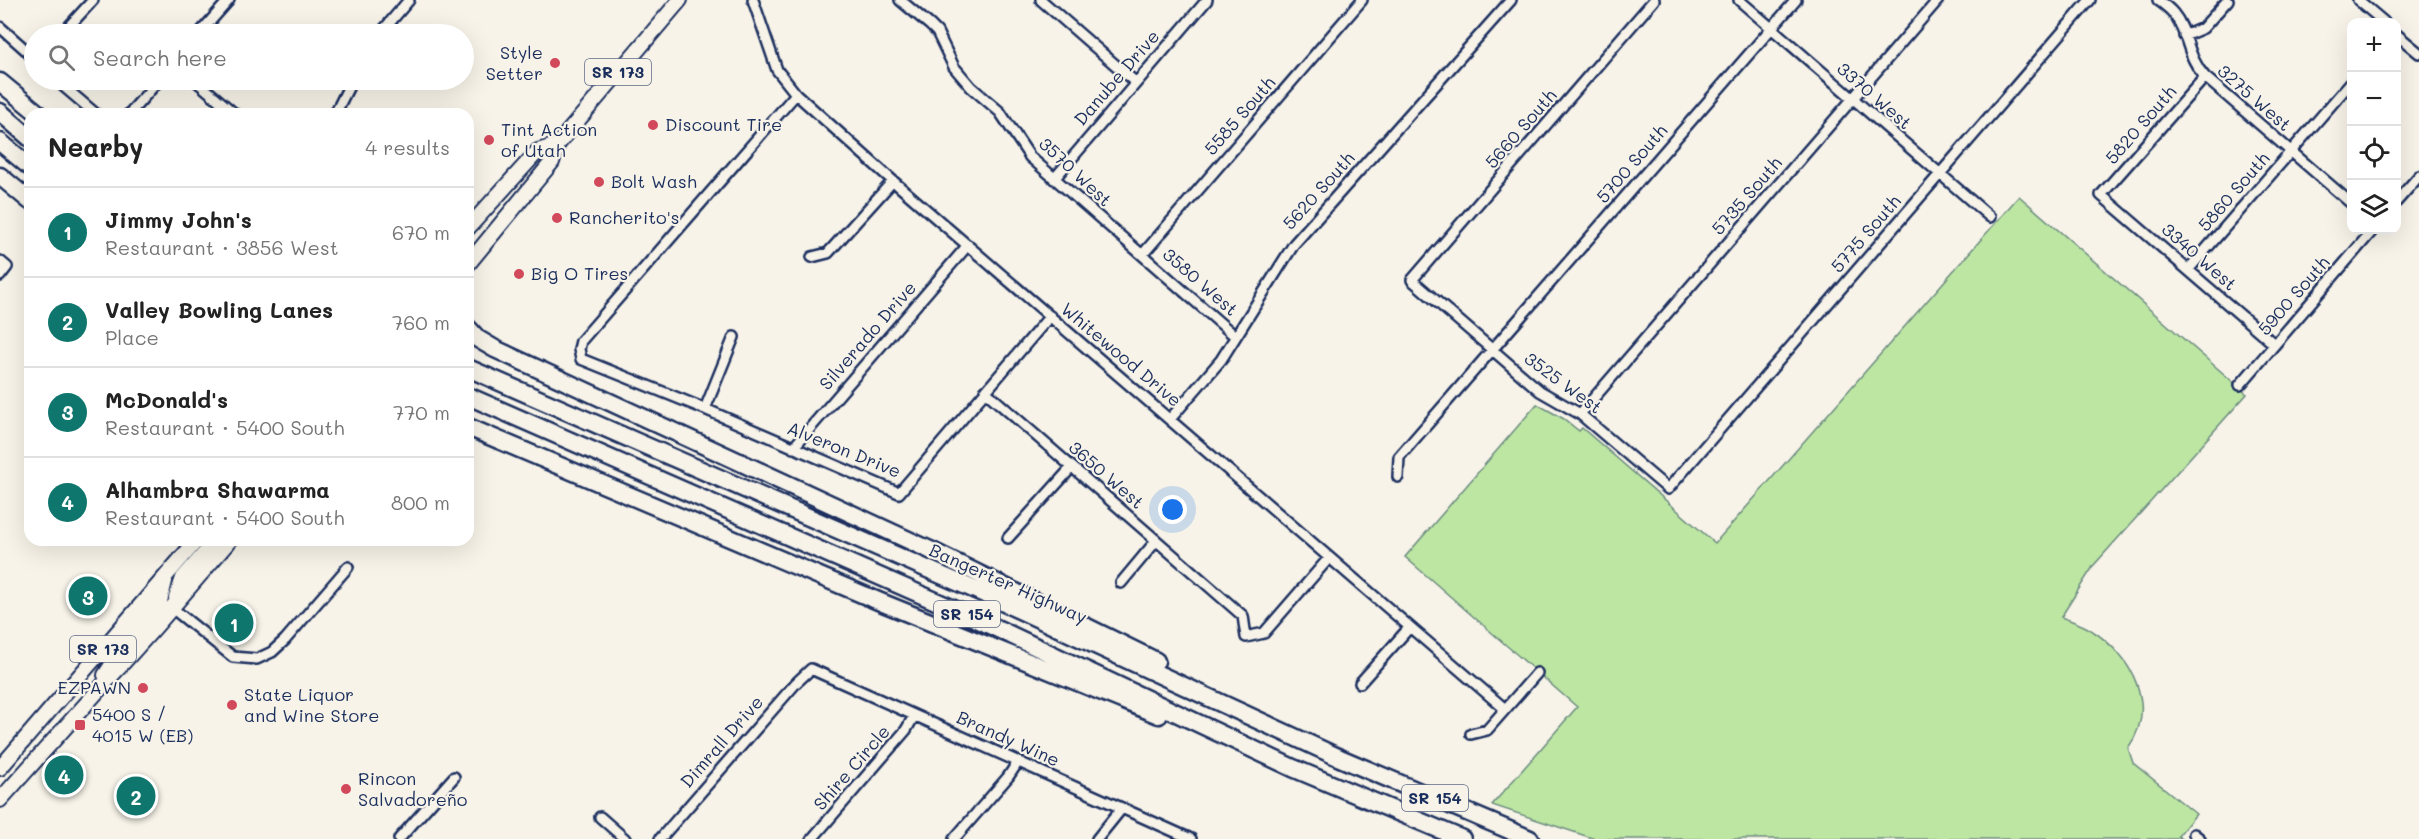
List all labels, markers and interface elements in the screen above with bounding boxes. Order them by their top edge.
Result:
map controls [2347,18,2401,234]
button: + [2347,18,2401,72]
search box [24,24,474,90]
street label: Danube Drive [1068,24,1164,130]
place label: Style Setter [486,40,543,85]
icon: search [45,41,78,74]
text: Search here [93,43,227,72]
marker: Style Setter [548,56,562,70]
street label: 3370 West [1832,56,1917,134]
road number: SR 173 [585,59,651,85]
street label: 3275 West [2213,59,2297,136]
street label: 5585 South [1198,71,1280,160]
button: − [2347,72,2401,126]
street label: 5820 South [2099,80,2181,169]
street label: 5660 South [1479,84,1561,173]
place label: Discount Tire [665,112,782,136]
place label: Tint Action of Utah [501,117,597,162]
marker: Discount Tire [646,118,660,132]
street label: 5700 South [1590,119,1672,208]
button: locate [2347,126,2401,180]
text: Nearby [48,130,143,164]
street label: 3570 West [1034,131,1117,211]
marker: Tint Action of Utah [482,133,496,147]
text: 4 results [365,134,450,160]
street label: 5620 South [1277,146,1360,234]
street label: 5860 South [2192,147,2274,236]
street label: 5735 South [1706,151,1787,239]
place label: Bolt Wash [611,169,697,193]
marker: Bolt Wash [592,175,606,189]
button: layers [2347,180,2401,234]
street label: 5775 South [1825,189,1906,277]
text: Jimmy John's [105,205,252,234]
place label: Rancherito's [569,205,679,229]
marker: Rancherito's [550,211,564,225]
street label: 3340 West [2157,217,2242,296]
text: 1 [63,219,72,245]
text: 670 m [392,219,450,245]
text: Restaurant · 3856 West [105,234,338,260]
street label: 3580 West [1158,242,1243,321]
street label: 5900 South [2252,251,2334,340]
place label: Big O Tires [531,261,628,285]
marker: Big O Tires [512,267,526,281]
street label: Silverado Drive [813,276,921,395]
text: Valley Bowling Lanes [105,295,333,324]
street label: Whitewood Drive [1056,297,1187,412]
text: 2 [62,309,73,335]
text: 760 m [392,309,450,335]
text: Place [105,324,159,350]
street label: 3525 West [1520,346,1607,419]
text: McDonald's [105,385,228,414]
text: 3 [62,399,74,425]
text: 770 m [393,399,450,425]
text: Restaurant · 5400 South [105,414,345,440]
street label: Alveron Drive [784,415,905,483]
street label: 3650 West [1064,435,1149,514]
text: Alhambra Shawarma [105,475,330,504]
text: 4 [61,489,74,515]
text: 800 m [391,489,450,515]
your location [1158,495,1187,524]
text: Restaurant · 5400 South [105,504,345,530]
street label: Bangerter Highway [926,537,1091,629]
pin: 3 [68,574,107,618]
pin: 1 [214,600,254,646]
road number: SR 154 [934,601,1000,627]
road number: SR 173 [70,636,136,662]
place label: EZPAWN [57,675,131,699]
marker: EZPAWN [136,681,150,695]
place label: State Liquor and Wine Store [244,682,379,727]
street label: Dimrall Drive [675,690,768,793]
marker: State Liquor and Wine Store [225,698,239,712]
place label: 5400 S / 4015 W (EB) [92,702,193,747]
street label: Brandy Wine [953,705,1064,772]
marker: 5400 S / 4015 W (EB) [73,718,87,732]
street label: Shire Circle [808,720,895,815]
pin: 4 [44,752,84,798]
place label: Rincon Salvadoreño [358,766,468,811]
pin: 2 [116,774,156,818]
marker: Rincon Salvadoreño [339,782,353,796]
road number: SR 154 [1402,785,1468,811]

